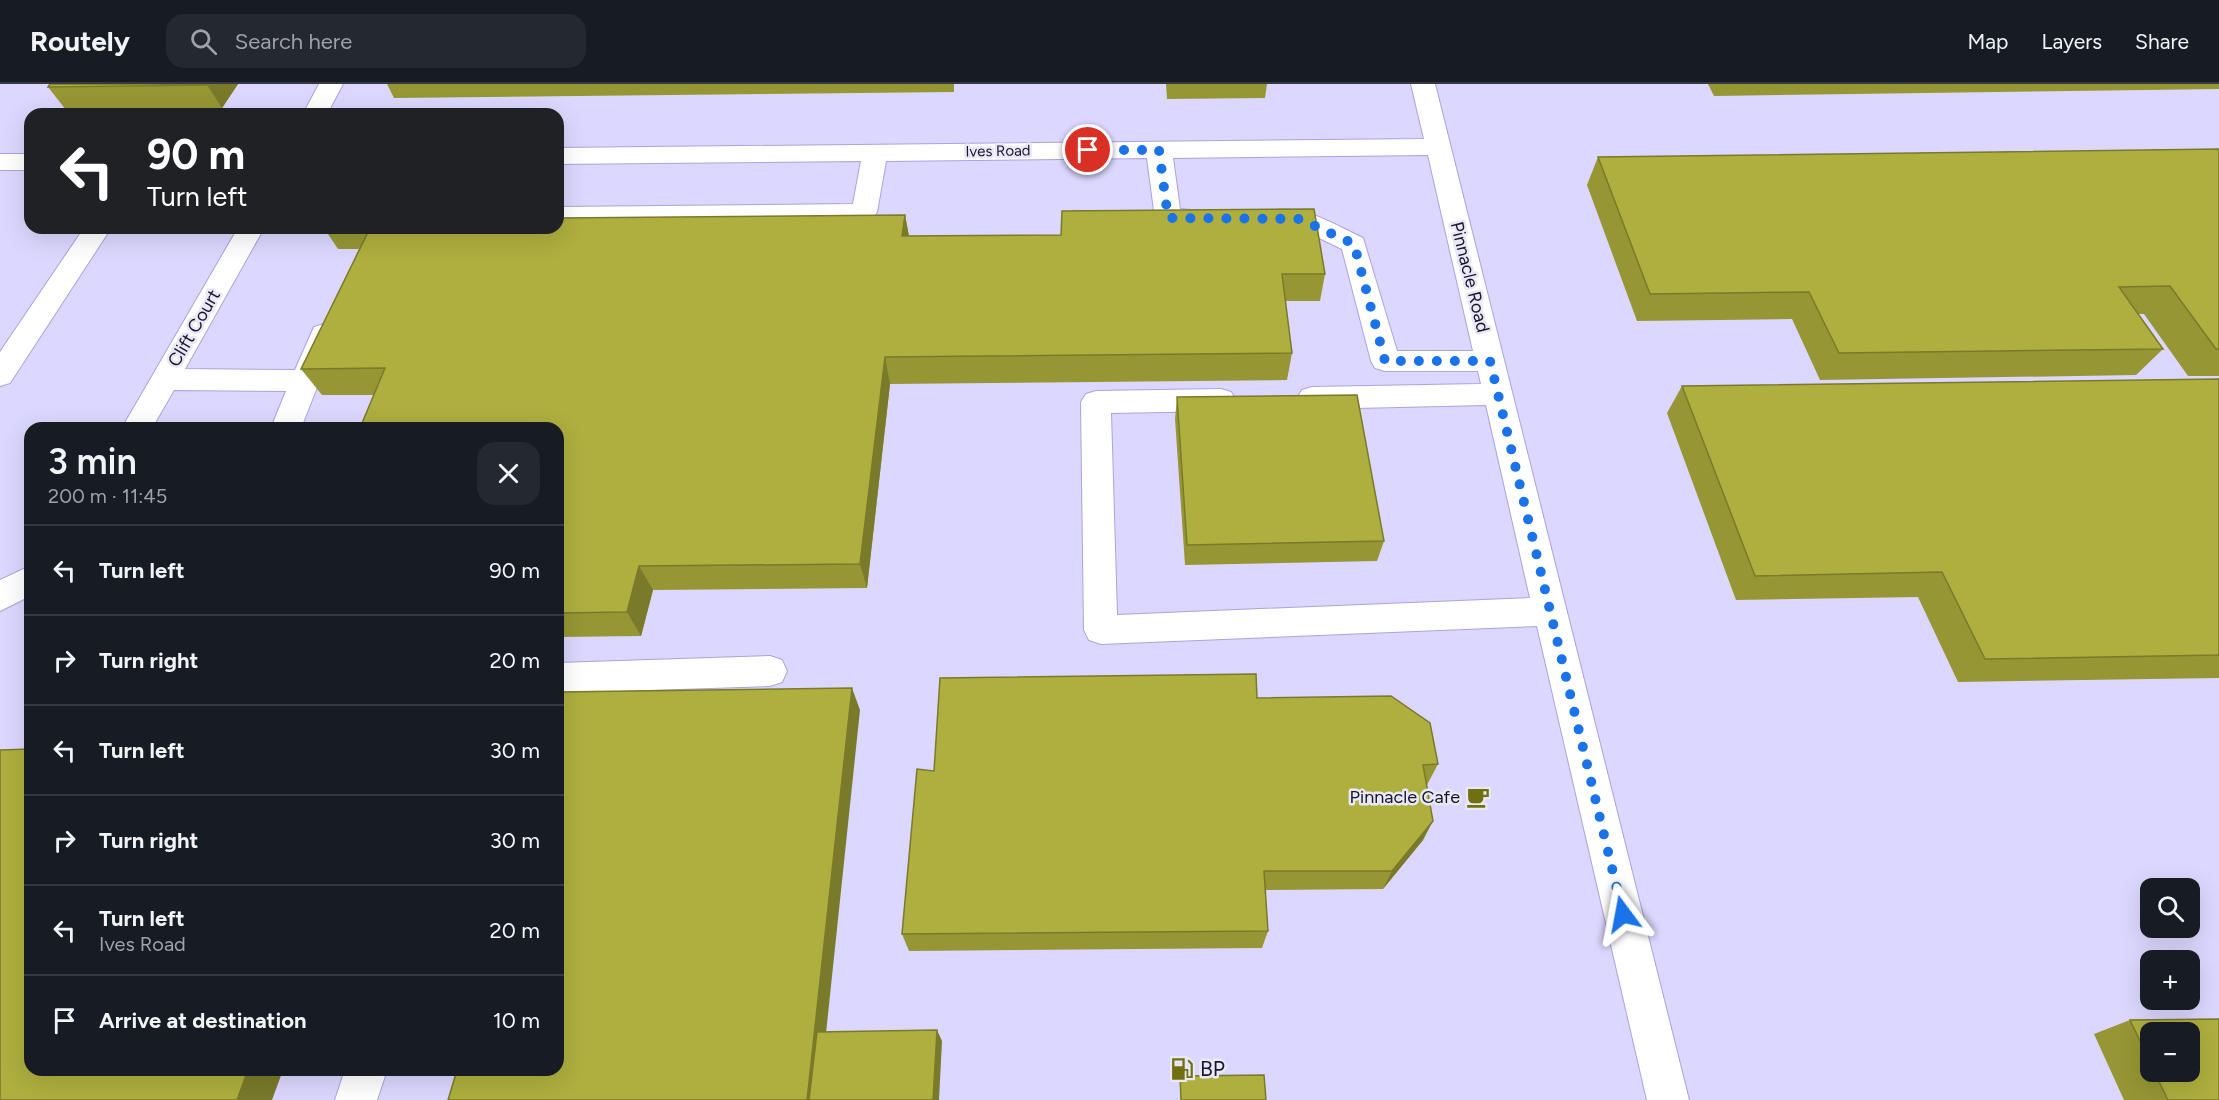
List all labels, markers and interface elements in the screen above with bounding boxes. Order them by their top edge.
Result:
search box [166,14,586,68]
text: Routely [30,24,130,58]
icon: search [187,25,220,58]
text: Search here [235,28,352,55]
text: Map [1968,29,2008,54]
text: Layers [2041,29,2102,54]
text: Share [2135,29,2189,54]
pin [1062,124,1113,175]
text: 90 m [147,129,245,180]
icon: left [48,132,126,210]
icon: arrive [1071,133,1104,166]
street label: Ives Road [965,141,1031,161]
text: Turn left [147,180,247,213]
street label: Pinnacle Road [1446,219,1494,335]
street label: Clift Court [163,285,225,370]
text: 3 min [48,440,137,483]
button: close [477,442,540,505]
text: 200 m · 11:45 [48,484,167,508]
icon: left [48,554,81,587]
text: Turn left [99,557,185,584]
text: 90 m [489,557,540,584]
icon: right [48,644,81,677]
text: Turn right [99,647,198,674]
text: 20 m [489,647,540,674]
icon: left [48,734,81,767]
text: Turn left [99,737,185,764]
text: 30 m [490,737,540,764]
cafe icon: Pinnacle Cafe [1465,784,1491,810]
place label: Pinnacle Cafe [1350,786,1460,808]
icon: right [48,824,81,857]
text: Turn right [99,827,198,854]
text: 30 m [490,827,540,854]
map controls [2140,878,2200,1082]
button: search [2140,878,2200,938]
position arrow [1591,882,1655,946]
text: Turn left [99,905,185,932]
icon: left [48,914,81,947]
text: 20 m [489,917,540,944]
text: Ives Road [99,932,186,956]
button: + [2140,950,2200,1010]
icon: arrive [48,1004,81,1037]
text: Arrive at destination [99,1007,307,1034]
text: 10 m [493,1007,540,1034]
button: − [2140,1022,2200,1082]
fuel station icon: BP [1169,1056,1195,1082]
place label: BP [1200,1056,1225,1081]

